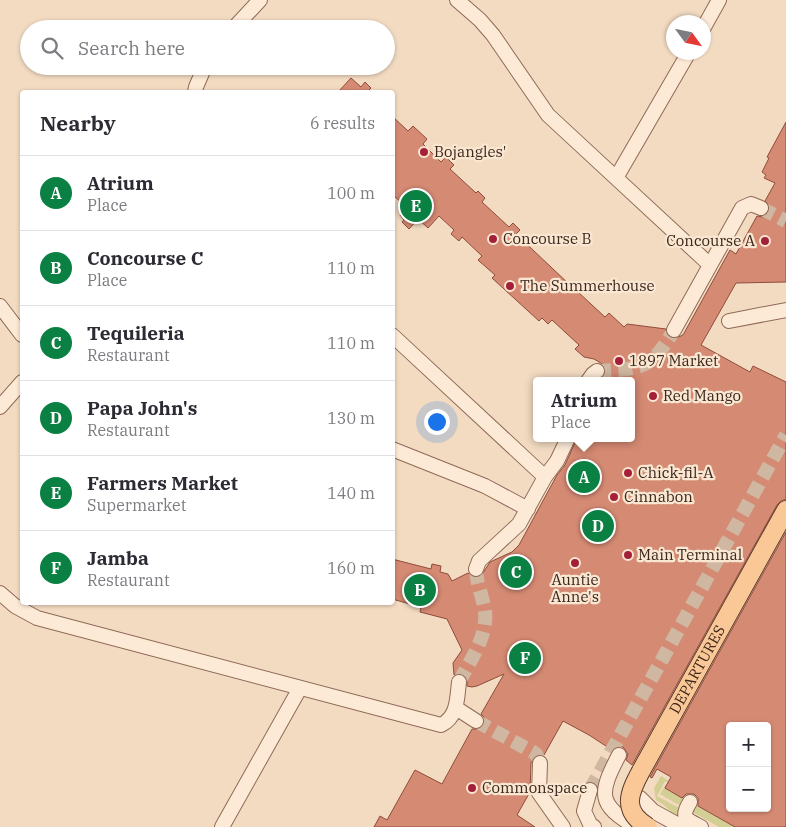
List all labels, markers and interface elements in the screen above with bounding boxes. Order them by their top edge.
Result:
north arrow [666,15,711,60]
search box [20,20,395,75]
icon: search [38,34,66,62]
text: Search here [78,36,185,60]
text: Nearby [40,109,116,137]
text: 6 results [310,113,375,133]
place label: Bojangles' [434,142,506,161]
marker: Bojangles' [418,146,430,158]
text: Atrium [87,171,154,195]
text: A [50,183,62,203]
text: 100 m [327,183,375,203]
pin: E [400,187,432,225]
text: Place [87,195,127,215]
place label: Concourse B [503,229,592,248]
place label: Concourse A [666,231,756,250]
marker: Concourse B [487,233,499,245]
marker: Concourse A [759,235,771,247]
text: Concourse C [87,246,203,270]
text: B [50,258,62,278]
text: 110 m [327,258,375,278]
text: Place [87,270,127,290]
place label: The Summerhouse [520,276,655,295]
marker: The Summerhouse [504,280,516,292]
text: Tequileria [87,321,185,345]
text: C [51,333,61,353]
text: 110 m [327,333,375,353]
text: Restaurant [87,345,170,365]
place label: 1897 Market [629,351,718,370]
marker: 1897 Market [613,355,625,367]
popup [533,377,635,442]
place label: Red Mango [663,386,741,405]
text: Atrium [551,388,617,412]
marker: Red Mango [647,390,659,402]
text: Papa John's [87,396,198,420]
text: D [50,408,62,428]
text: 130 m [327,408,375,428]
your location [424,409,450,435]
text: Place [551,412,591,432]
text: Restaurant [87,420,170,440]
pin: A [568,458,600,496]
place label: Chick-fil-A [638,463,714,482]
marker: Chick-fil-A [622,467,634,479]
text: Farmers Market [87,471,238,495]
text: E [51,483,61,503]
text: 140 m [327,483,375,503]
place label: Cinnabon [624,487,693,506]
marker: Cinnabon [608,491,620,503]
text: Supermarket [87,495,186,515]
pin: D [582,507,614,545]
place label: Main Terminal [638,545,742,564]
text: Jamba [87,546,149,570]
marker: Main Terminal [622,549,634,561]
pin: C [500,553,532,591]
marker: Auntie Anne's [569,557,581,569]
text: F [51,558,61,578]
text: 160 m [327,558,375,578]
text: Restaurant [87,570,170,590]
place label: Auntie Anne's [551,570,599,606]
pin: B [404,571,436,609]
street label: DEPARTURES [665,622,729,717]
pin: F [509,639,541,677]
map controls [726,722,771,812]
button: + [726,722,771,767]
button: − [726,767,771,812]
place label: Commonspace [482,778,587,797]
marker: Commonspace [466,782,478,794]

